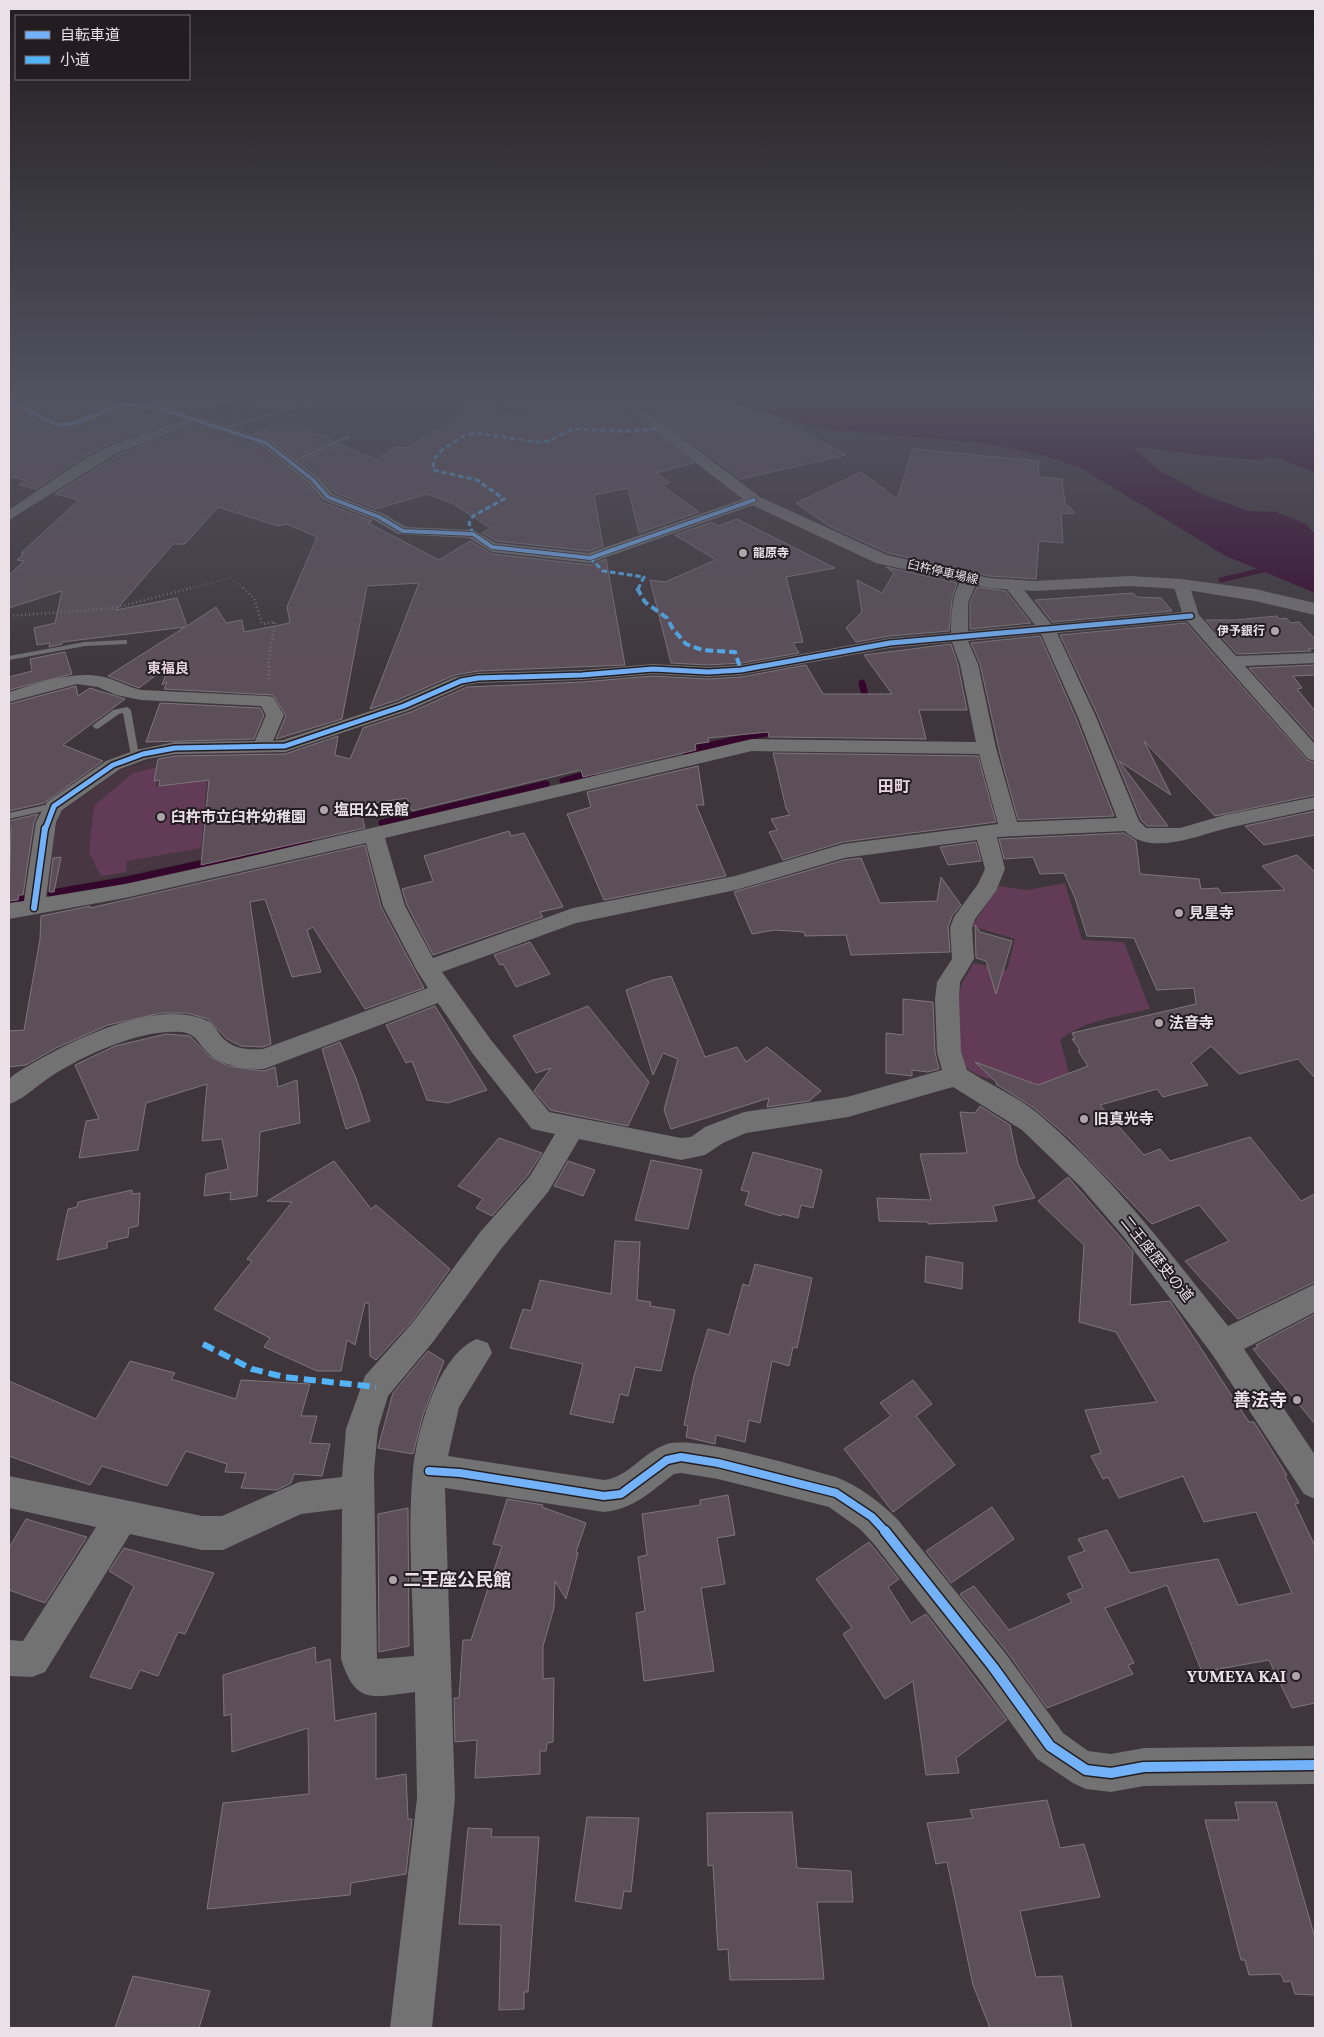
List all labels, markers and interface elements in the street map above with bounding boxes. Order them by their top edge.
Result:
legend [15,15,190,80]
text: 自転車道 [60,27,120,43]
text: 小道 [60,52,90,68]
place label: 龍原寺 [753,546,789,560]
marker: 龍原寺 [737,547,749,559]
street label: 臼杵停車場線 [906,557,980,587]
place label: 伊予銀行 [1217,624,1265,638]
marker: 伊予銀行 [1269,625,1281,637]
district label: 東福良 [147,660,189,676]
district label: 田町 [878,778,910,795]
place label: 塩田公民館 [334,801,409,818]
marker: 塩田公民館 [318,804,330,816]
place label: 臼杵市立臼杵幼稚園 [171,809,306,825]
marker: 臼杵市立臼杵幼稚園 [155,811,167,823]
place label: 見星寺 [1189,905,1234,921]
marker: 見星寺 [1173,907,1185,919]
place label: 法音寺 [1169,1015,1214,1031]
marker: 法音寺 [1153,1017,1165,1029]
place label: 旧真光寺 [1094,1111,1154,1127]
marker: 旧真光寺 [1078,1113,1090,1125]
street label: 二王座歴史の道 [1118,1213,1196,1305]
place label: 善法寺 [1233,1390,1287,1410]
marker: 善法寺 [1291,1394,1303,1406]
place label: 二王座公民館 [403,1570,511,1590]
marker: 二王座公民館 [387,1574,399,1586]
place label: YUMEYA KAI [1187,1666,1286,1686]
marker: YUMEYA KAI [1290,1670,1302,1682]

